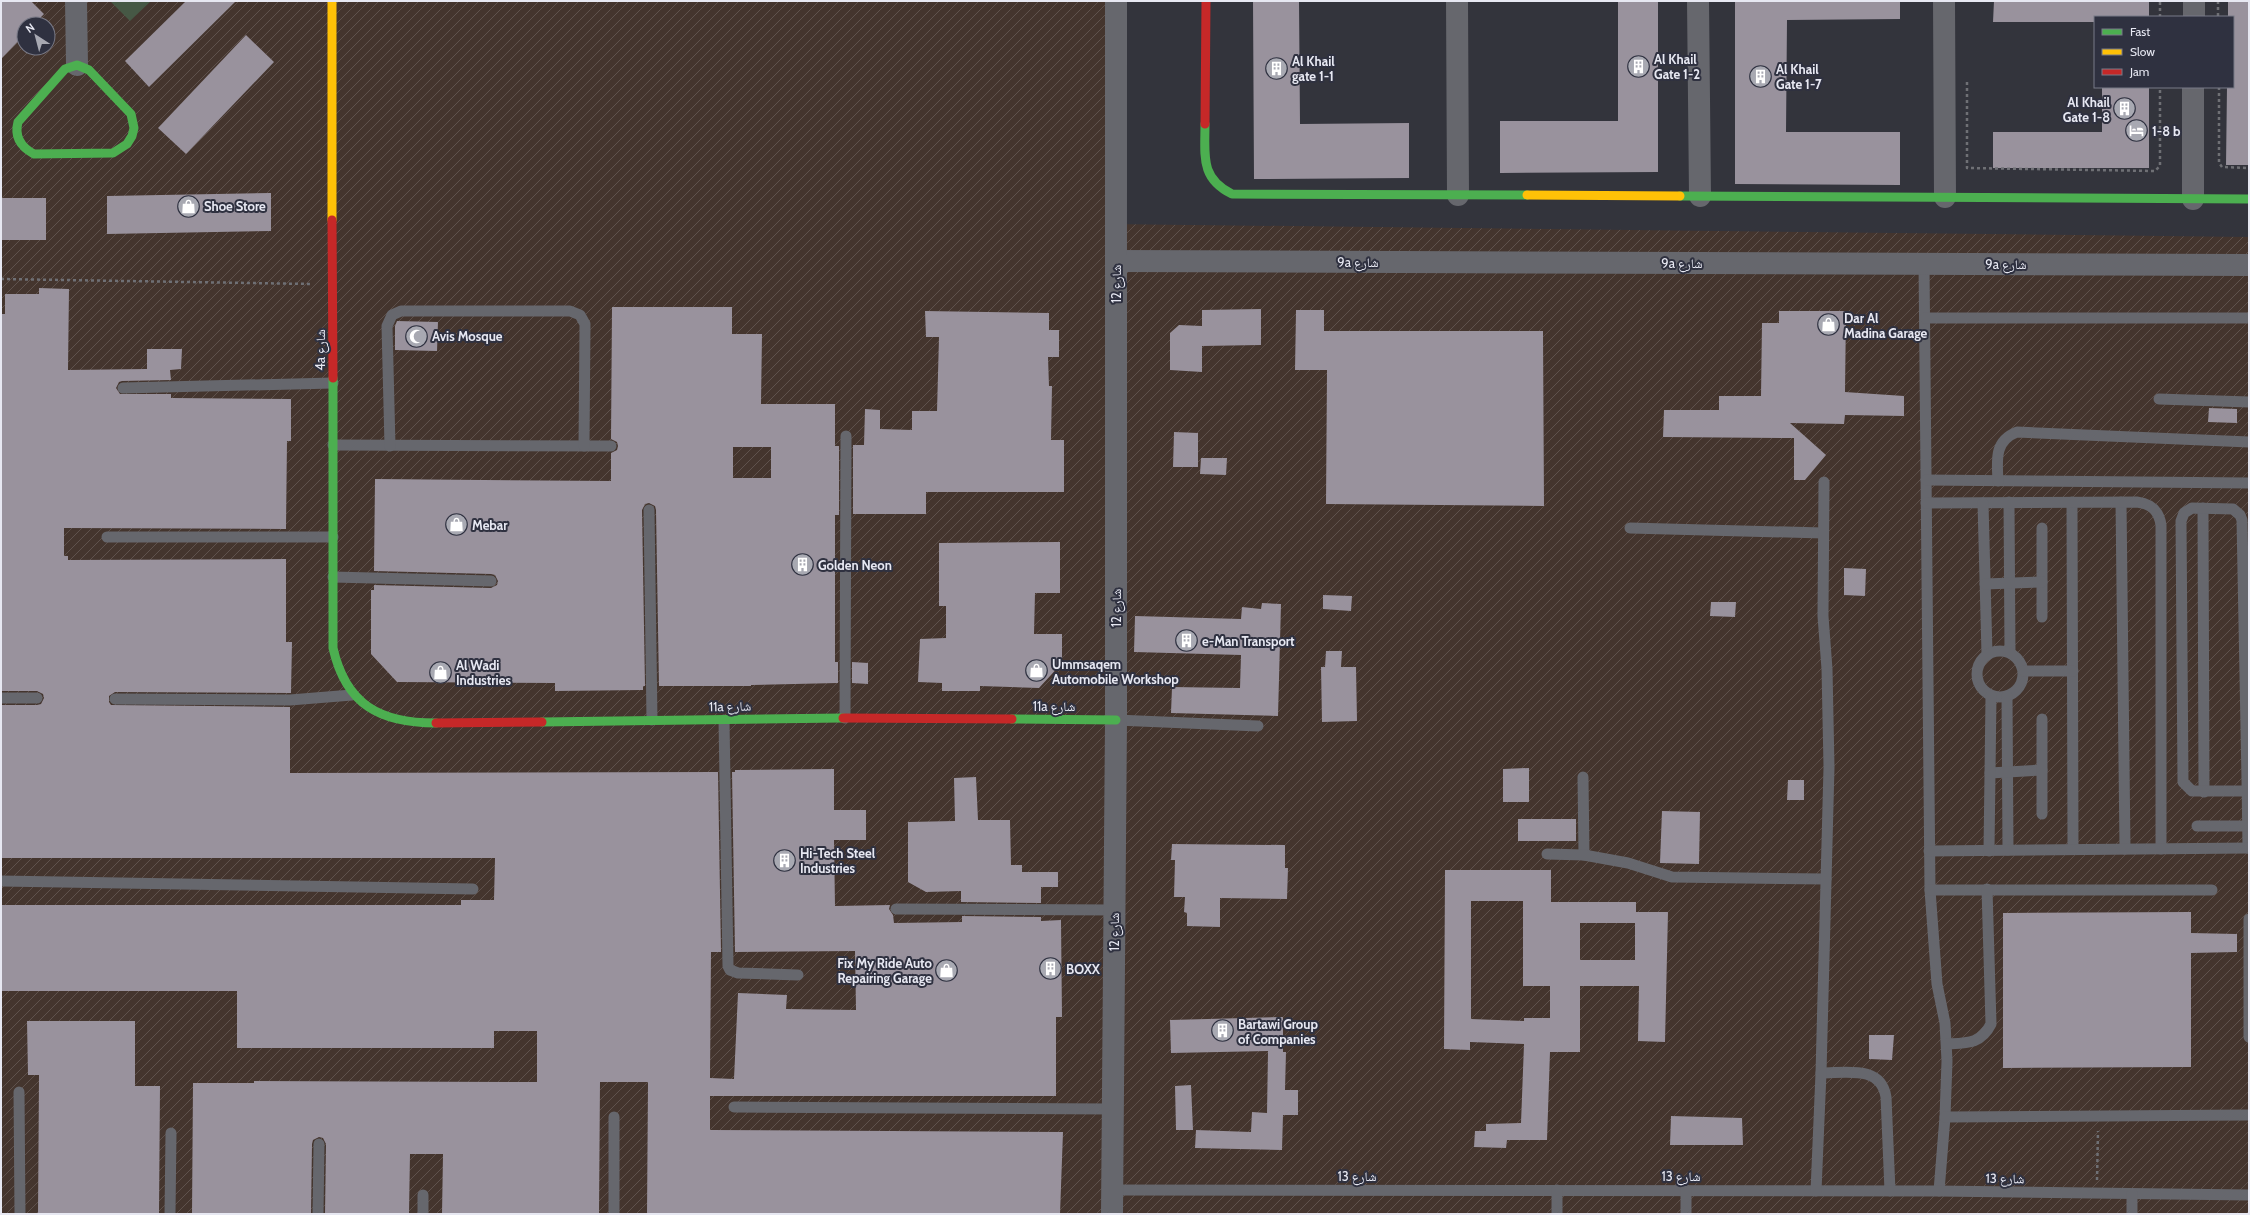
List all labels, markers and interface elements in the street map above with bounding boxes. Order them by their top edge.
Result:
north arrow [16,16,56,56]
legend [2094,16,2234,88]
text: N [23,20,37,36]
text: Fast [2130,24,2150,39]
text: Slow [2130,44,2155,59]
place label: Al Khail Gate 1-2 [1654,51,1700,82]
place label: Al Khail gate 1-1 [1292,53,1335,84]
building icon: Al Khail Gate 1-2 [1625,53,1651,79]
building icon: Al Khail gate 1-1 [1263,55,1289,81]
place label: Al Khail Gate 1-7 [1776,61,1822,92]
building icon: Al Khail Gate 1-7 [1748,63,1774,89]
text: Jam [2129,64,2149,79]
place label: Al Khail Gate 1-8 [2063,94,2111,125]
building icon: Al Khail Gate 1-8 [2112,96,2138,122]
hotel icon: 1-8 b [2124,118,2150,144]
place label: 1-8 b [2152,123,2181,139]
shop icon: Shoe Store [176,193,202,219]
place label: Shoe Store [204,198,266,214]
street label: 9a شارع [1337,254,1379,272]
street label: 9a شارع [1661,255,1703,273]
street label: 9a شارع [1985,256,2027,274]
street label: شارع 12 [1108,265,1126,303]
place label: Dar Al Madina Garage [1844,310,1928,341]
shop icon: Dar Al Madina Garage [1816,312,1842,338]
mosque icon: Avis Mosque [403,323,429,349]
place label: Avis Mosque [432,328,503,344]
street label: 4a شارع [312,329,330,371]
shop icon: Mebar [444,512,470,538]
place label: Mebar [472,517,508,533]
building icon: Golden Neon [790,552,816,578]
place label: Golden Neon [818,557,892,573]
street label: شارع 12 [1108,589,1126,627]
building icon: e-Man Transport [1173,628,1199,654]
place label: e-Man Transport [1202,633,1295,649]
place label: Ummsaqem Automobile Workshop [1052,656,1179,687]
place label: Al Wadi Industries [456,657,511,688]
shop icon: Ummsaqem Automobile Workshop [1024,658,1050,684]
shop icon: Al Wadi Industries [427,659,453,685]
street label: 11a شارع [709,698,751,716]
street label: 11a شارع [1033,698,1075,716]
place label: Hi-Tech Steel Industries [800,845,876,876]
building icon: Hi-Tech Steel Industries [772,847,798,873]
street label: شارع 12 [1106,913,1124,951]
place label: Fix My Ride Auto Repairing Garage [837,955,933,986]
building icon: BOXX [1037,956,1063,982]
shop icon: Fix My Ride Auto Repairing Garage [934,957,960,983]
place label: BOXX [1066,961,1101,977]
place label: Bartawi Group of Companies [1238,1016,1318,1047]
building icon: Bartawi Group of Companies [1209,1018,1235,1044]
street label: شارع 13 [1338,1168,1376,1186]
street label: شارع 13 [1662,1168,1700,1186]
street label: شارع 13 [1985,1170,2025,1188]

